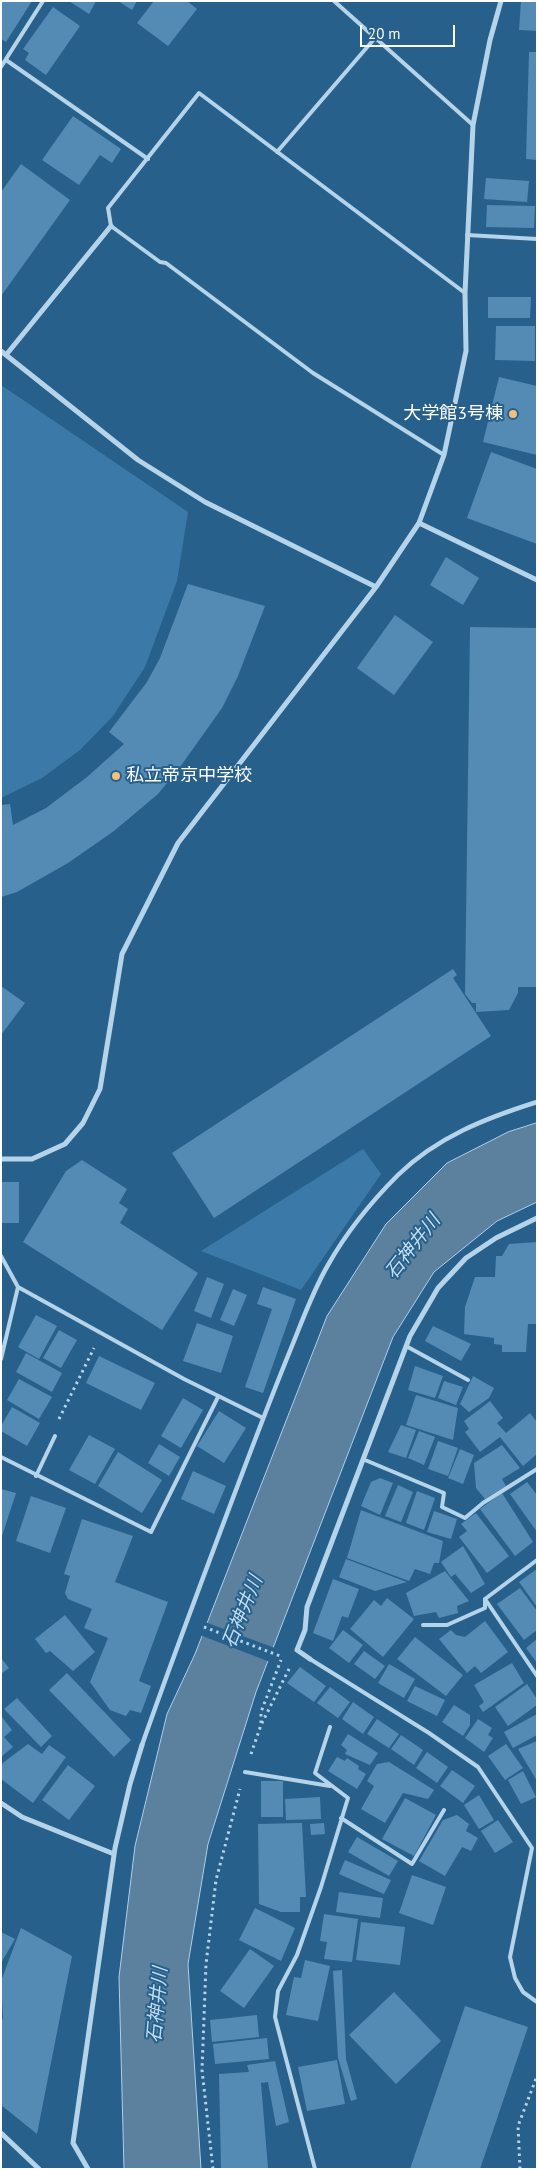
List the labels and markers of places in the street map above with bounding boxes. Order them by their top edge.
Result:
place label: 大学館3号棟 [403,403,503,425]
marker: 大学館3号棟 [507,408,519,420]
place label: 私立帝京中学校 [126,765,252,787]
marker: 私立帝京中学校 [110,770,122,782]

